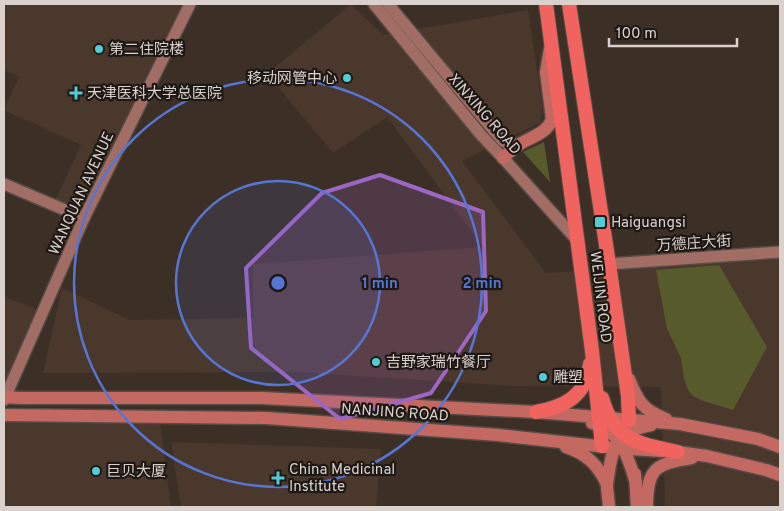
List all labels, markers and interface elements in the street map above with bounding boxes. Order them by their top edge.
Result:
scale bar [609,15,736,47]
text: 100 m [616,25,657,44]
place label: 第二住院楼 [109,41,184,60]
marker: 第二住院楼 [93,43,105,55]
place label: 移动网管中心 [247,70,337,89]
street label: XINXING ROAD [443,71,524,159]
marker: 移动网管中心 [341,72,353,84]
place label: 天津医科大学总医院 [87,85,222,104]
marker: 天津医科大学总医院 [69,86,83,100]
street label: WANQUAN AVENUE [46,129,119,258]
place label: Haiguangsi [611,214,686,233]
marker: Haiguangsi [593,215,607,229]
street label: 万德庄大街 [656,231,732,257]
street label: WEIJIN ROAD [584,250,615,344]
centre of rings [269,274,287,292]
text: 1 min [362,275,398,294]
text: 2 min [462,275,502,294]
place label: 吉野家瑞竹餐厅 [386,354,491,373]
marker: 吉野家瑞竹餐厅 [370,356,382,368]
place label: 雕塑 [553,369,583,388]
marker: 雕塑 [537,371,549,383]
street label: NANJING ROAD [340,400,449,427]
place label: China Medicinal Institute [289,461,395,497]
place label: 巨贝大厦 [106,463,166,482]
marker: 巨贝大厦 [90,465,102,477]
marker: China Medicinal Institute [271,471,285,485]

